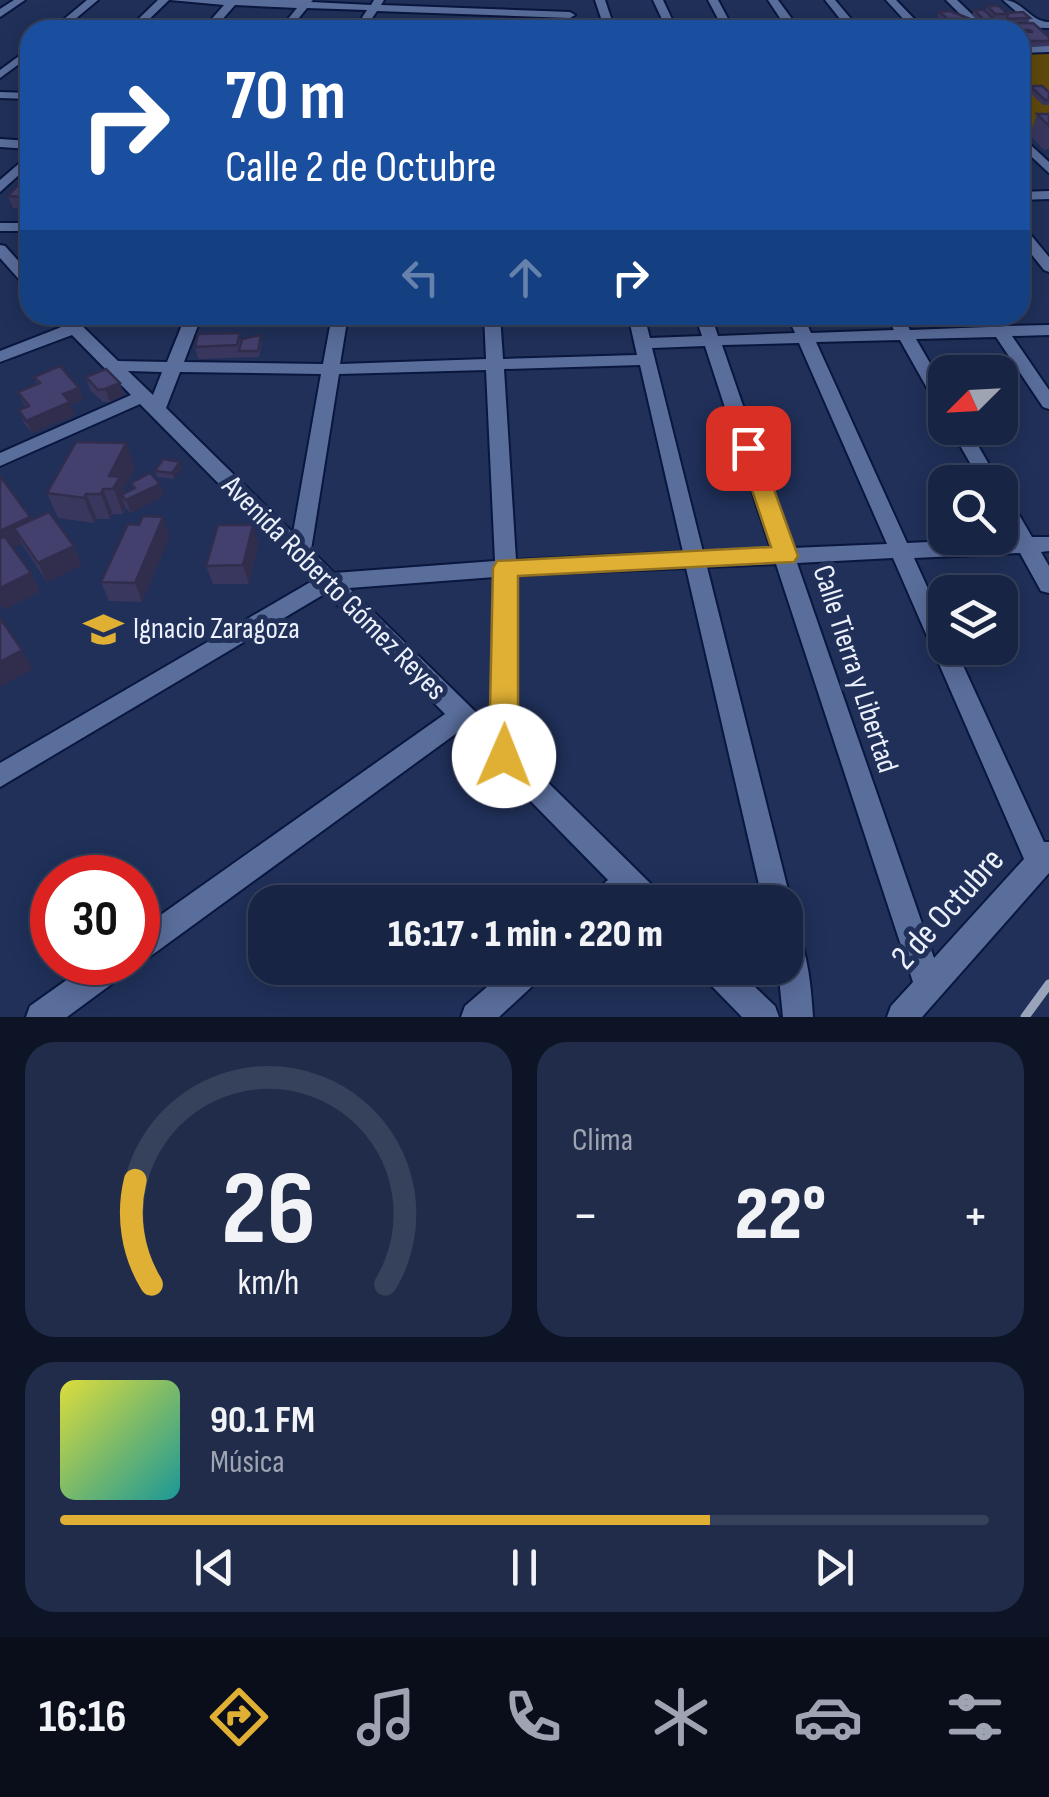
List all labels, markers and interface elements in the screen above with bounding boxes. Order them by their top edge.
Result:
text: 70 m [225,55,346,139]
icon: right [60,60,190,190]
text: Calle 2 de Octubre [225,140,497,195]
icon: left [393,250,448,305]
icon: ahead [498,250,553,305]
icon: right [603,250,658,305]
north arrow [928,355,1018,445]
map controls [928,355,1018,665]
pin [706,406,791,491]
icon: arrive [721,421,776,476]
button: search [928,465,1018,555]
street label: Avenida Roberto Gómez Reyes [214,468,454,708]
street label: Calle Tierra y Libertad [805,561,905,777]
button: layers [928,575,1018,665]
school or university icon: Ignacio Zaragoza [82,608,124,650]
place label: Ignacio Zaragoza [133,611,300,647]
position arrow [452,704,556,808]
street label: 2 de Octubre [882,839,1014,979]
speed limit sign: 30 [30,855,160,985]
text: 16:17 · 1 min · 220 m [388,912,663,957]
text: Clima [572,1121,633,1160]
text: 26 [221,1148,316,1273]
text: 22° [735,1170,826,1261]
text: − [572,1183,599,1250]
text: + [962,1183,989,1250]
text: km/h [238,1262,299,1305]
text: 90.1 FM [210,1398,315,1443]
text: Música [210,1443,285,1482]
icon: previous [187,1540,242,1595]
icon: pause [497,1540,552,1595]
icon: next [807,1540,862,1595]
icon: directions [204,1682,274,1752]
icon: music [351,1682,421,1752]
icon: phone [498,1682,568,1752]
icon: climate [646,1682,716,1752]
icon: car [793,1682,863,1752]
icon: filters [940,1682,1010,1752]
text: 16:16 [39,1690,126,1745]

